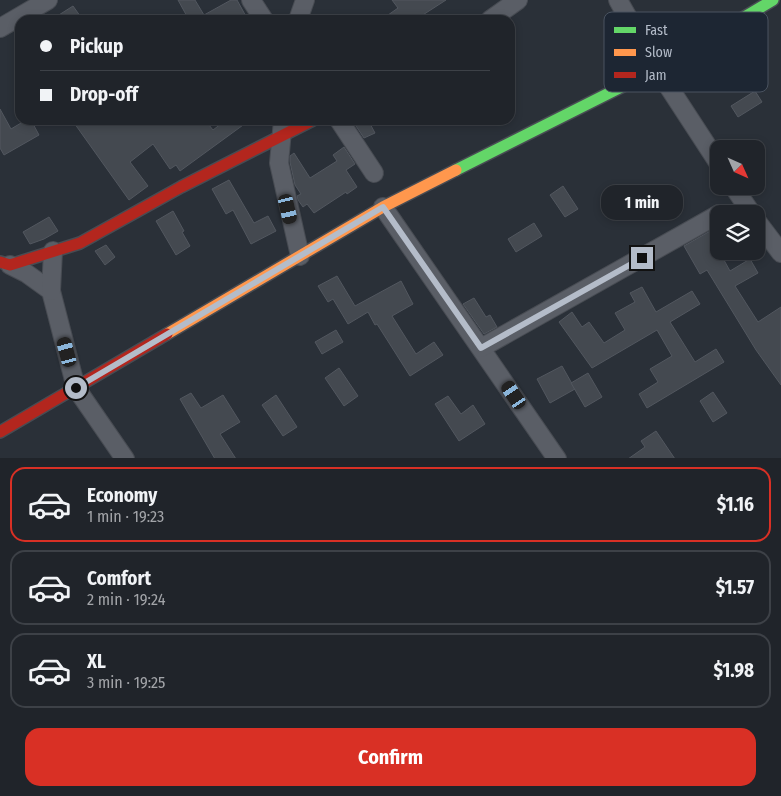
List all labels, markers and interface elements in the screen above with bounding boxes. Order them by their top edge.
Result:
legend [604,12,768,92]
text: Fast [645,22,668,39]
text: Pickup [70,35,123,58]
text: Slow [645,44,672,61]
text: Jam [645,67,666,84]
text: Drop-off [70,83,138,106]
north arrow [710,140,765,195]
map controls [710,140,765,260]
callout: 1 min [601,186,683,220]
car [277,193,298,225]
text: 1 min [625,193,659,212]
button: layers [710,205,765,260]
route end [631,247,653,269]
car [55,336,78,368]
route start [65,377,87,399]
car [499,378,528,412]
icon: car [27,482,72,527]
text: Economy [87,484,157,507]
text: $1.16 [717,493,754,516]
text: 1 min · 19:23 [87,507,164,526]
icon: car [27,565,72,610]
text: Comfort [87,567,151,590]
text: $1.57 [716,576,754,599]
text: 2 min · 19:24 [87,590,165,609]
icon: car [27,648,72,693]
text: XL [87,650,106,673]
text: $1.98 [713,659,754,682]
text: 3 min · 19:25 [87,673,165,692]
button: Confirm [25,728,756,786]

